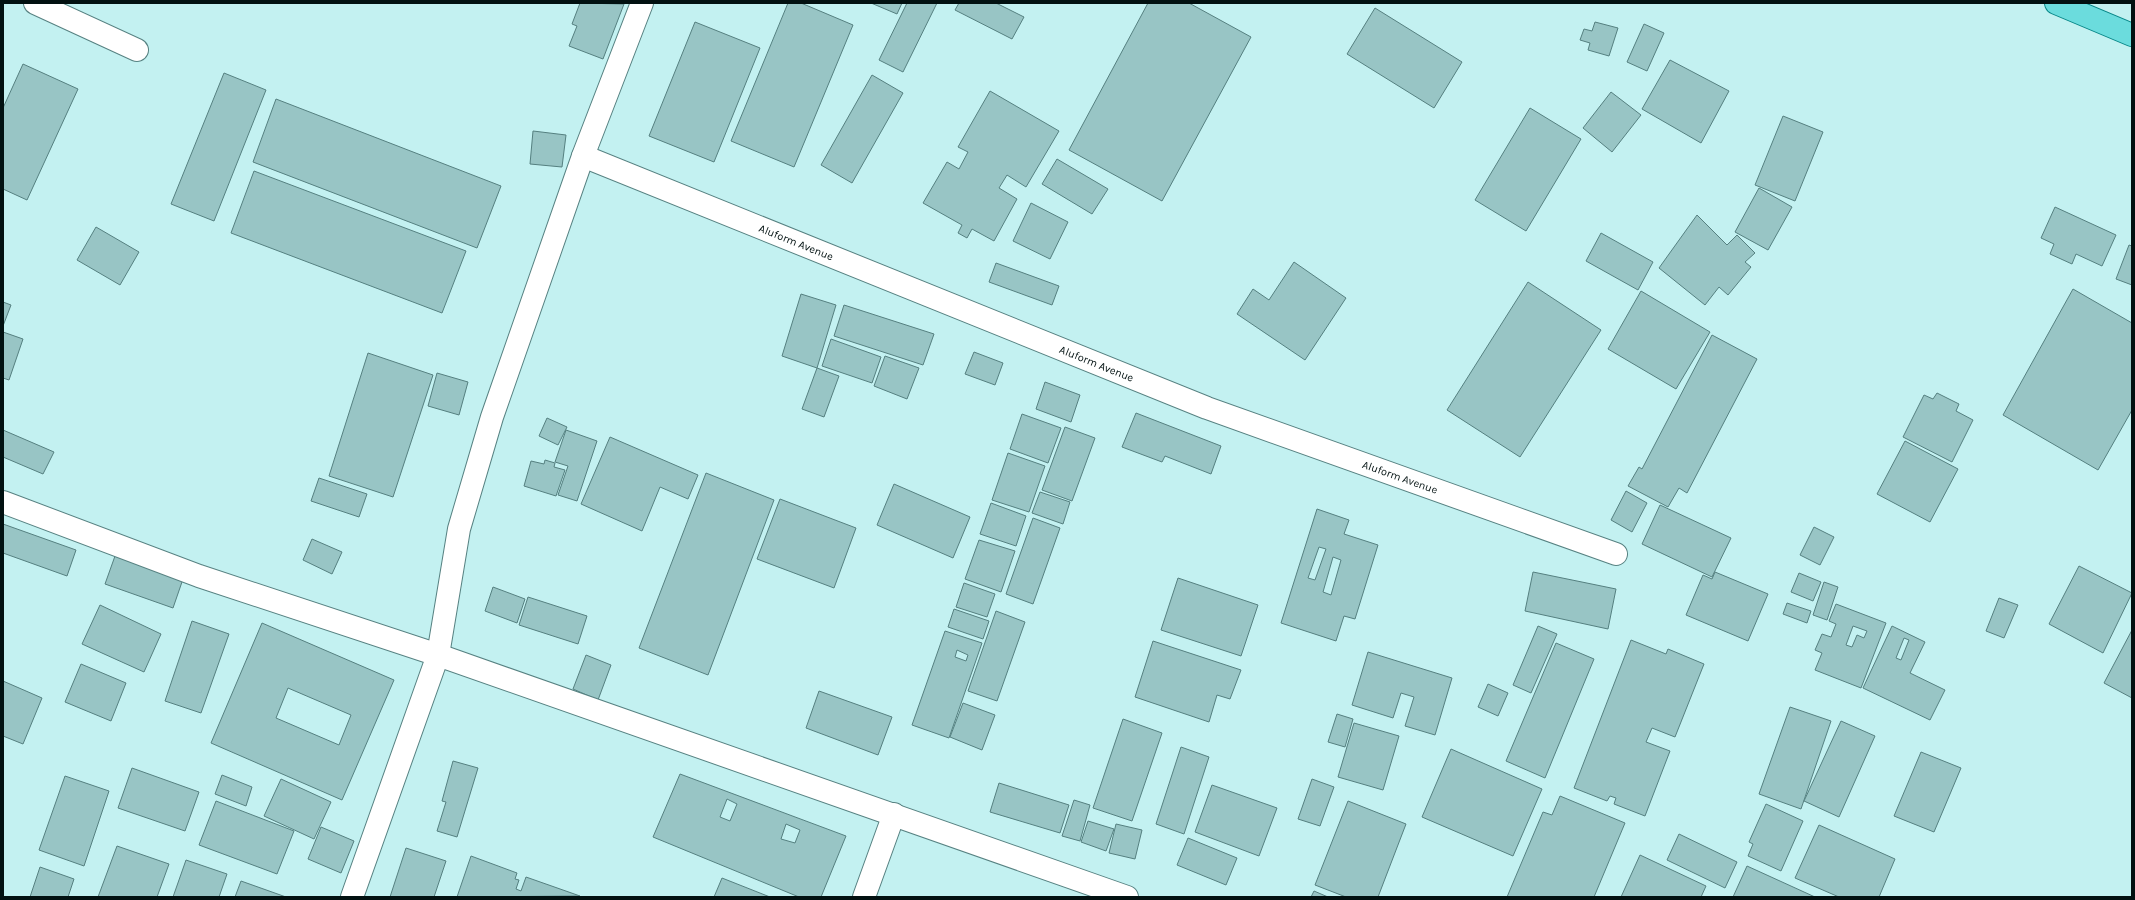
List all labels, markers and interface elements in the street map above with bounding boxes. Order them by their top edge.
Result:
street label: Aluform Avenue [757,221,836,263]
street label: Aluform Avenue [1058,343,1136,384]
street label: Aluform Avenue [1361,458,1440,496]

